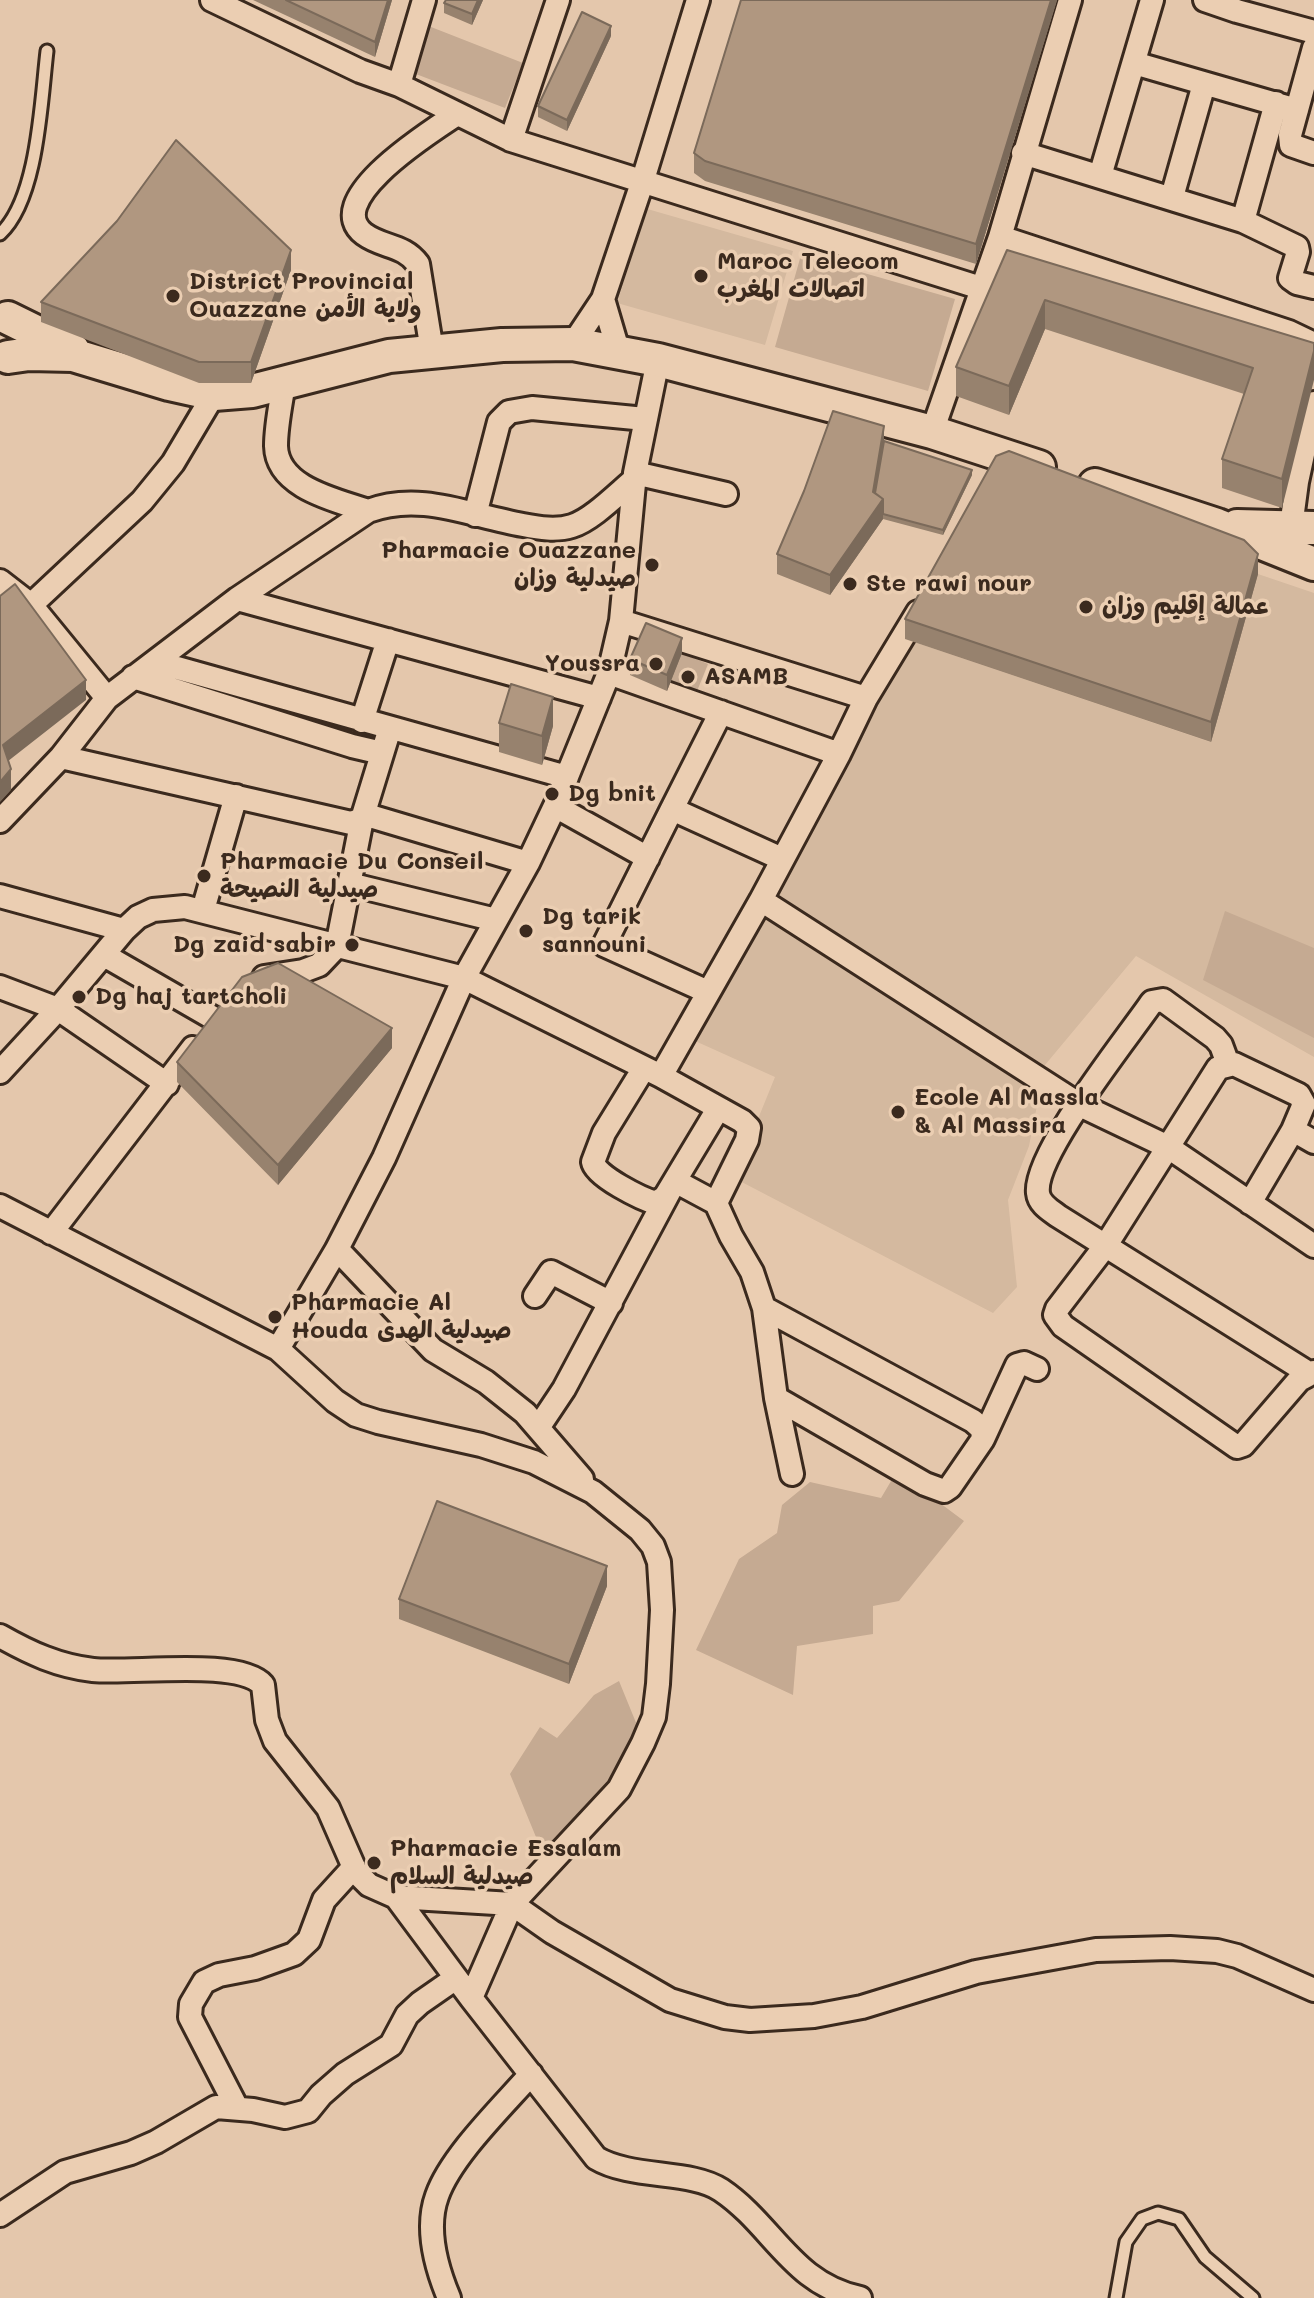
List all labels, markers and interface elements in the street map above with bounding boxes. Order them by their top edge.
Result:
place label: Maroc Telecom اتصالات المغرب [717,248,898,304]
marker: Maroc Telecom اتصالات المغرب [692,267,710,285]
place label: District Provincial Ouazzane ولاية الأمن [189,268,421,324]
marker: District Provincial Ouazzane ولاية الأمن [164,287,182,305]
place label: Pharmacie Ouazzane صيدلية وزان [381,537,636,593]
marker: Pharmacie Ouazzane صيدلية وزان [643,556,661,574]
place label: Ste rawi nour [866,570,1032,598]
marker: Ste rawi nour [841,575,859,593]
place label: عمالة إقليم وزان [1102,593,1270,621]
marker: عمالة إقليم وزان [1077,598,1095,616]
place label: Youssra [545,650,640,678]
marker: Youssra [647,655,665,673]
place label: ASAMB [704,663,788,691]
marker: ASAMB [679,668,697,686]
place label: Dg bnit [568,780,656,808]
marker: Dg bnit [543,785,561,803]
place label: Pharmacie Du Conseil صيدلية النصيحة [220,848,484,904]
marker: Pharmacie Du Conseil صيدلية النصيحة [195,867,213,885]
place label: Dg tarik sannouni [542,903,647,959]
marker: Dg tarik sannouni [517,922,535,940]
place label: Dg zaid sabir [173,931,336,959]
marker: Dg zaid sabir [343,936,361,954]
place label: Dg haj tartcholi [95,983,287,1011]
marker: Dg haj tartcholi [70,988,88,1006]
place label: Ecole Al Massla & Al Massira [914,1084,1099,1140]
marker: Ecole Al Massla & Al Massira [889,1103,907,1121]
place label: Pharmacie Al Houda صيدلية الهدى [291,1289,512,1345]
marker: Pharmacie Al Houda صيدلية الهدى [266,1308,284,1326]
place label: Pharmacie Essalam صيدلية السلام [390,1835,621,1891]
marker: Pharmacie Essalam صيدلية السلام [365,1854,383,1872]

